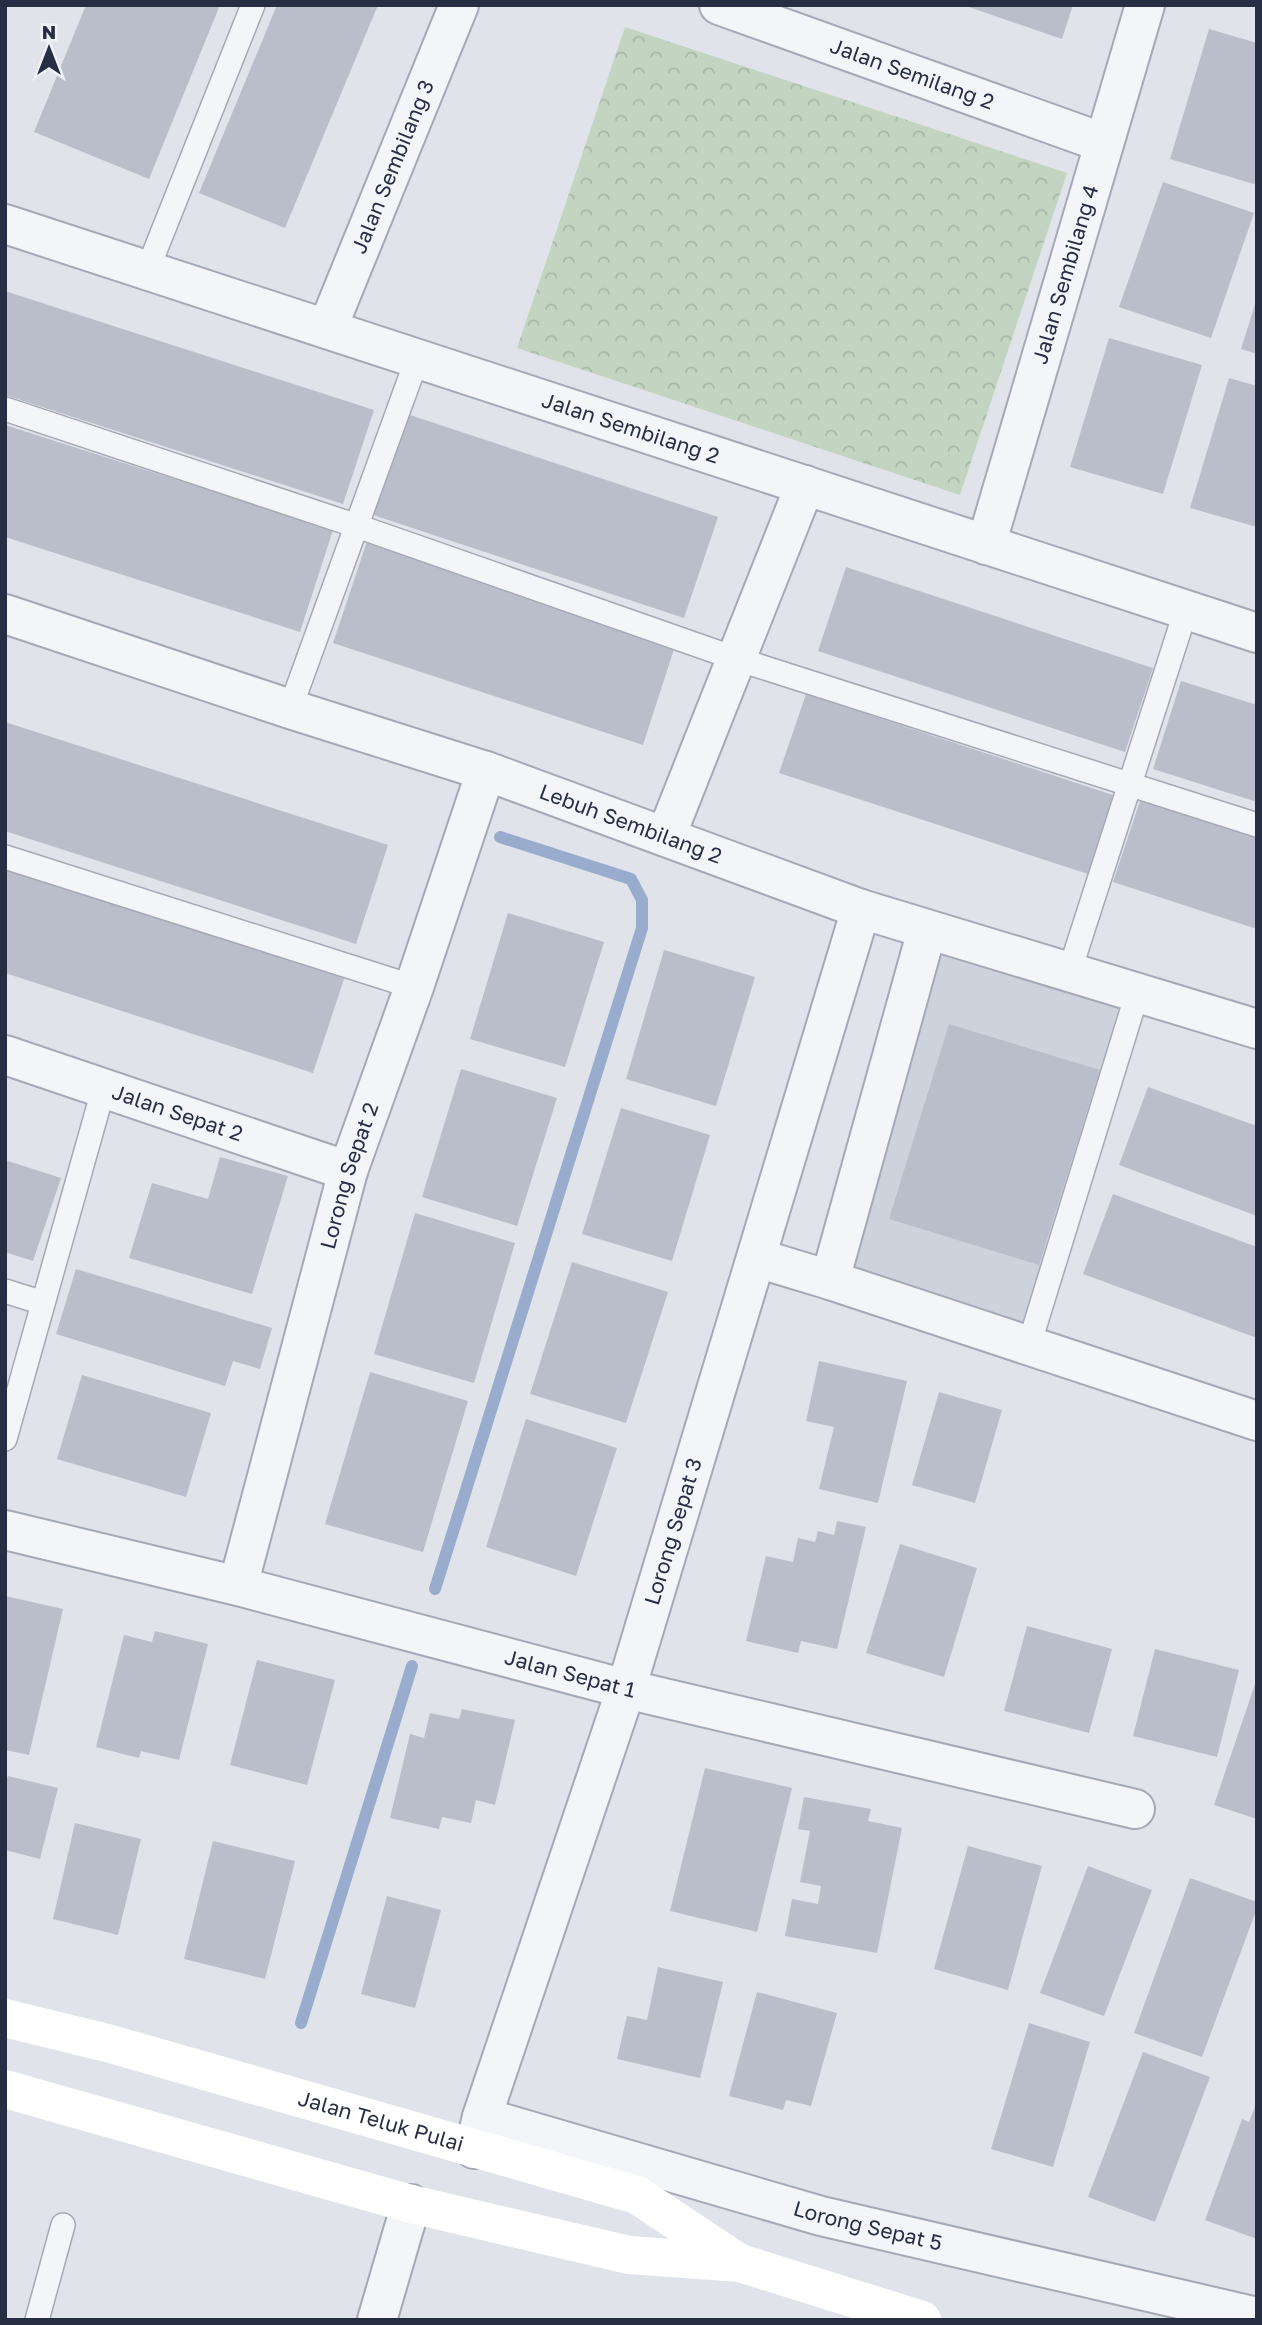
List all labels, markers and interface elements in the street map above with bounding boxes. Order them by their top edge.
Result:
north arrow [14,14,84,84]
text: N [42,20,56,43]
street label: Jalan Semilang 2 [827,32,998,114]
street label: Jalan Sembilang 3 [345,76,439,257]
street label: Jalan Sembilang 4 [1026,181,1103,367]
street label: Jalan Sembilang 2 [539,386,723,468]
street label: Lebuh Sembilang 2 [536,778,726,869]
street label: Jalan Sepat 2 [109,1078,246,1147]
street label: Lorong Sepat 2 [314,1099,384,1252]
street label: Lorong Sepat 3 [638,1455,707,1608]
street label: Jalan Sepat 1 [502,1643,638,1703]
street label: Jalan Teluk Pulai [295,2084,467,2157]
street label: Lorong Sepat 5 [791,2195,945,2256]

